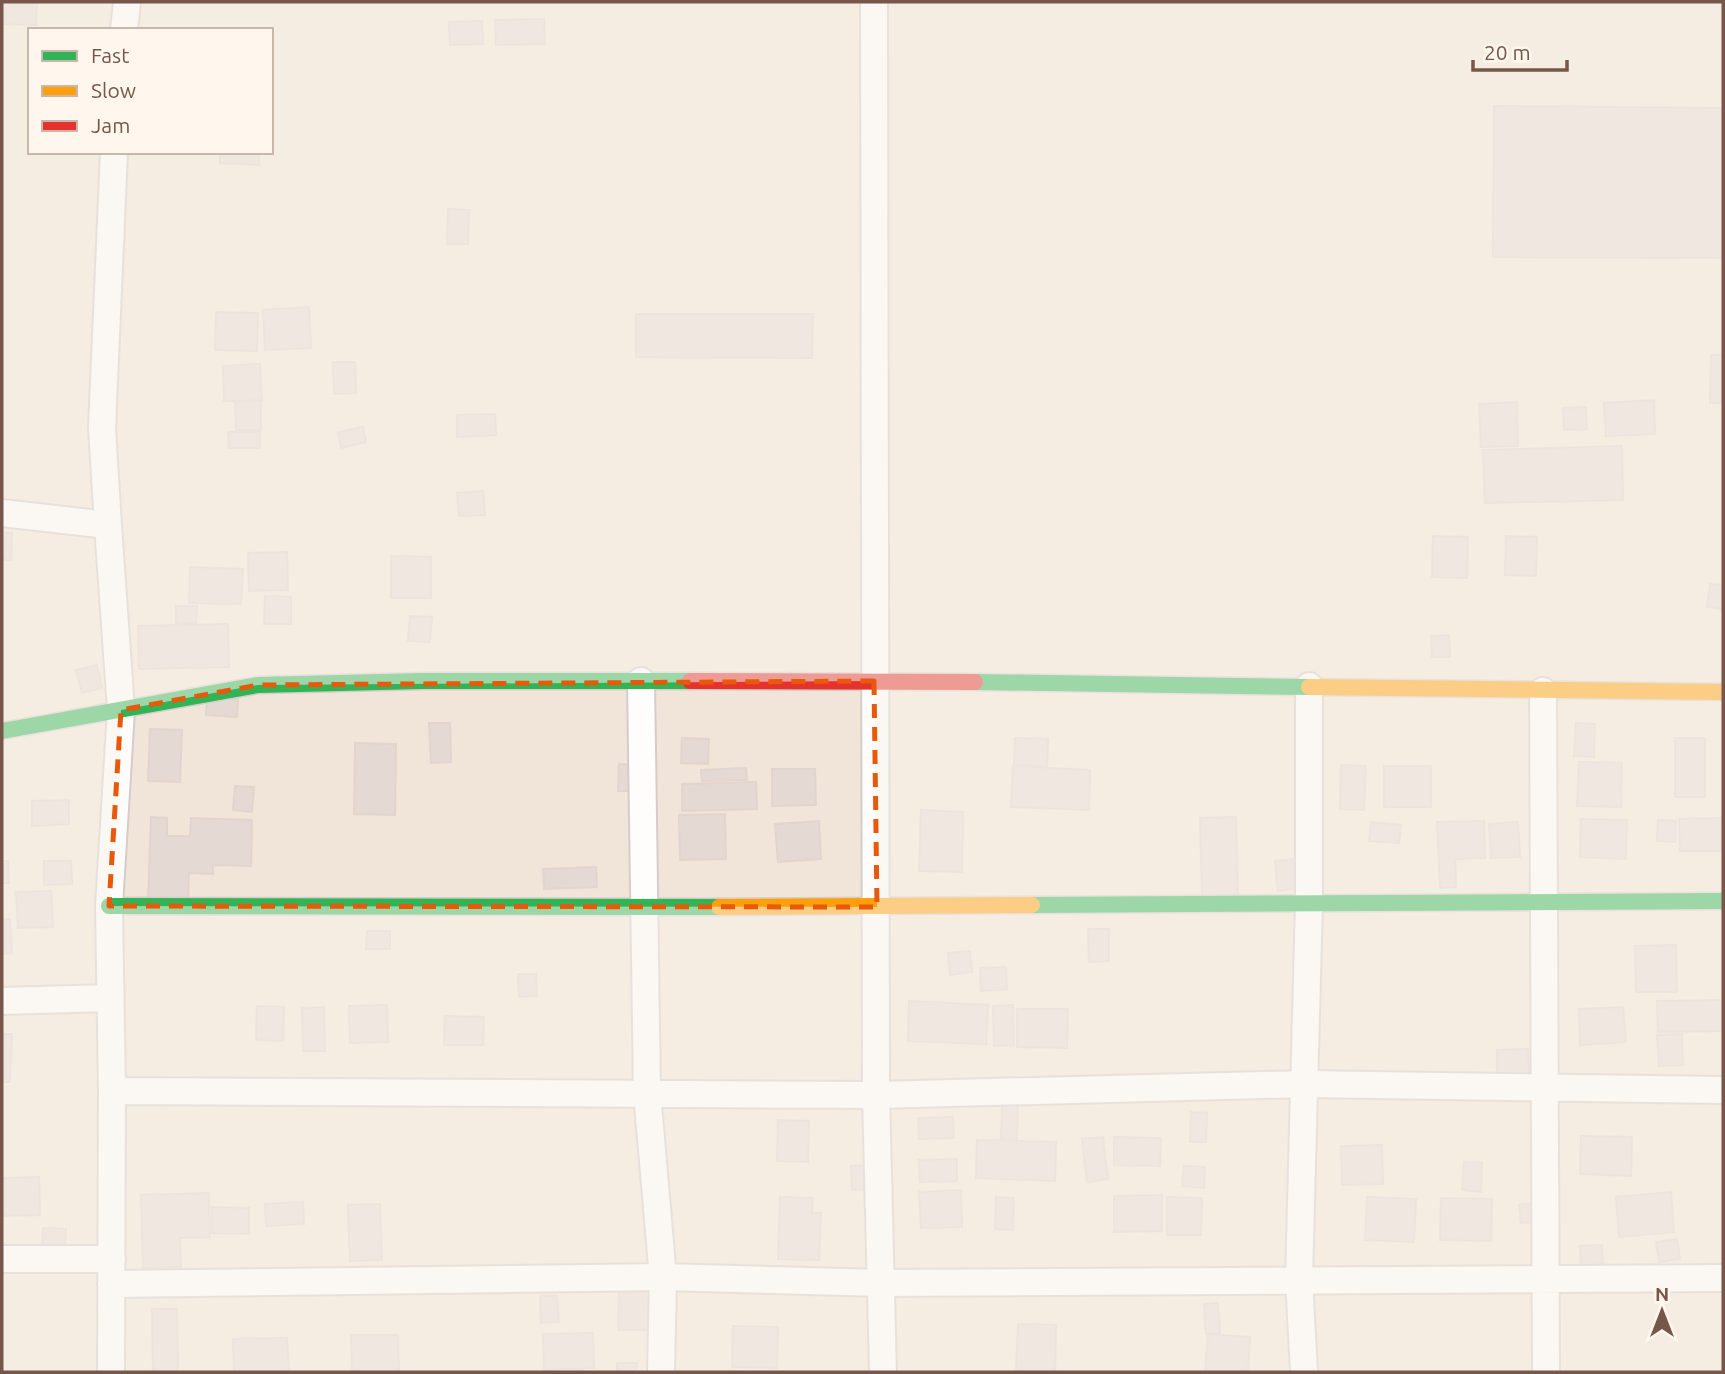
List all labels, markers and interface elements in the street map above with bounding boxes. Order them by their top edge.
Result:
legend [28,28,273,154]
scale bar [1473,28,1568,72]
text: 20 m [1484,40,1531,64]
text: Fast [91,43,129,67]
text: Slow [91,78,136,102]
text: Jam [91,113,130,137]
north arrow [1627,1276,1697,1346]
text: N [1655,1283,1669,1305]

